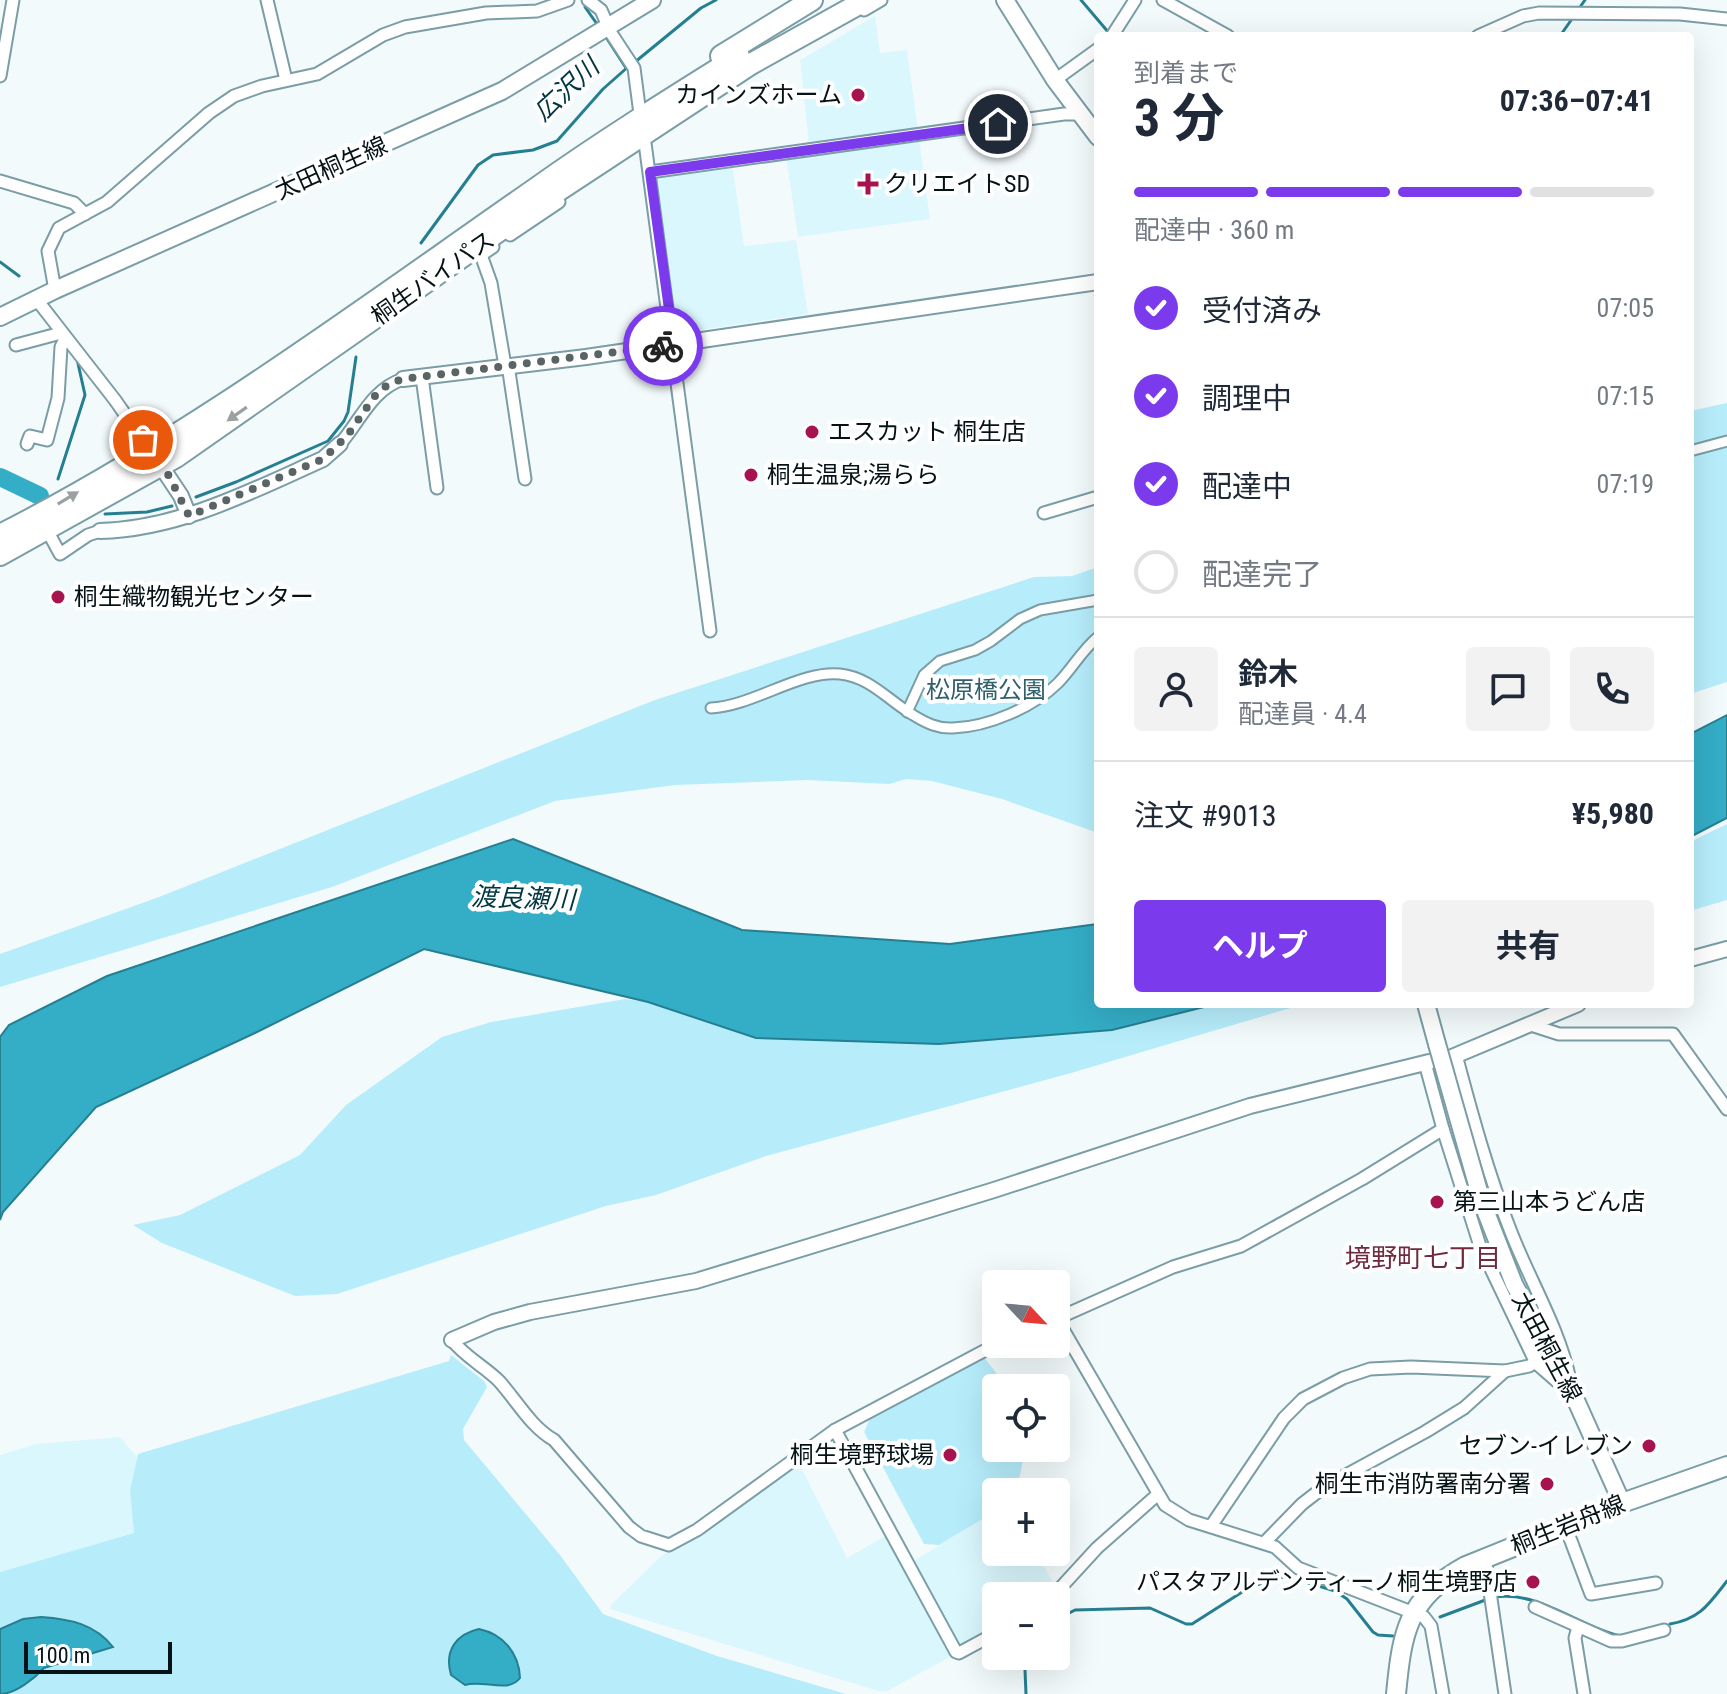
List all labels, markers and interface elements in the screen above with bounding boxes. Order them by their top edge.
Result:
water label: 広沢川 [527,49,607,127]
text: 到着まで [1134,58,1238,88]
place label: カインズホーム [675,81,842,109]
text: 07:36–07:41 [1500,83,1654,118]
marker: カインズホーム [849,86,867,104]
text: 3 分 [1134,88,1224,149]
pin [964,90,1032,158]
icon: home [976,102,1020,146]
street label: 太田桐生線 [270,131,392,205]
place label: クリエイトSD [884,170,1030,198]
marker: クリエイトSD [859,175,877,193]
text: 配達中 · 360 m [1134,215,1294,245]
street label: 桐生バイパス [366,225,500,331]
icon: check [1134,286,1178,330]
text: 受付済み [1202,293,1322,328]
text: 07:05 [1597,293,1654,323]
courier [623,306,703,386]
icon: bike [641,324,685,368]
icon: check [1134,374,1178,418]
text: 調理中 [1202,381,1292,416]
text: 07:15 [1597,381,1654,411]
pin [109,406,177,474]
one-way arrow [227,406,248,421]
icon: bag [121,418,165,462]
place label: エスカット 桐生店 [828,418,1026,446]
marker: エスカット 桐生店 [803,423,821,441]
place label: 桐生温泉;湯らら [767,461,940,489]
icon: check [1134,462,1178,506]
marker: 桐生温泉;湯らら [742,466,760,484]
text: 配達中 [1202,469,1292,504]
text: 07:19 [1597,469,1654,499]
one-way arrow [57,491,79,505]
text: 配達完了 [1202,557,1322,592]
place label: 桐生織物観光センター [74,583,314,611]
marker: 桐生織物観光センター [49,588,67,606]
button: person [1134,647,1218,731]
button: chat [1466,647,1550,731]
button: phone [1570,647,1654,731]
text: 鈴木 [1238,656,1298,691]
park label: 松原橋公園 [926,676,1046,704]
text: 配達員 · 4.4 [1238,699,1367,729]
text: ¥5,980 [1572,796,1654,831]
text: 注文 #9013 [1134,798,1277,833]
water label: 渡良瀬川 [471,881,578,915]
button: ヘルプ [1134,900,1386,992]
button: 共有 [1402,900,1654,992]
place label: 第三山本うどん店 [1453,1188,1645,1216]
marker: 第三山本うどん店 [1428,1193,1446,1211]
district label: 境野町七丁目 [1345,1243,1501,1273]
north arrow [982,1270,1070,1358]
map controls [982,1270,1070,1670]
street label: 太田桐生線 [1506,1287,1588,1407]
button: locate [982,1374,1070,1462]
place label: セブン-イレブン [1459,1432,1633,1460]
marker: セブン-イレブン [1640,1437,1658,1455]
place label: 桐生境野球場 [790,1441,934,1469]
marker: 桐生境野球場 [941,1446,959,1464]
place label: 桐生市消防署南分署 [1315,1470,1531,1498]
marker: 桐生市消防署南分署 [1538,1475,1556,1493]
button: + [982,1478,1070,1566]
street label: 桐生岩舟線 [1507,1490,1629,1560]
place label: パスタアルデンティーノ桐生境野店 [1136,1568,1517,1596]
marker: パスタアルデンティーノ桐生境野店 [1524,1573,1542,1591]
button: − [982,1582,1070,1670]
scale bar [24,1638,172,1674]
text: 100 m [36,1643,90,1668]

